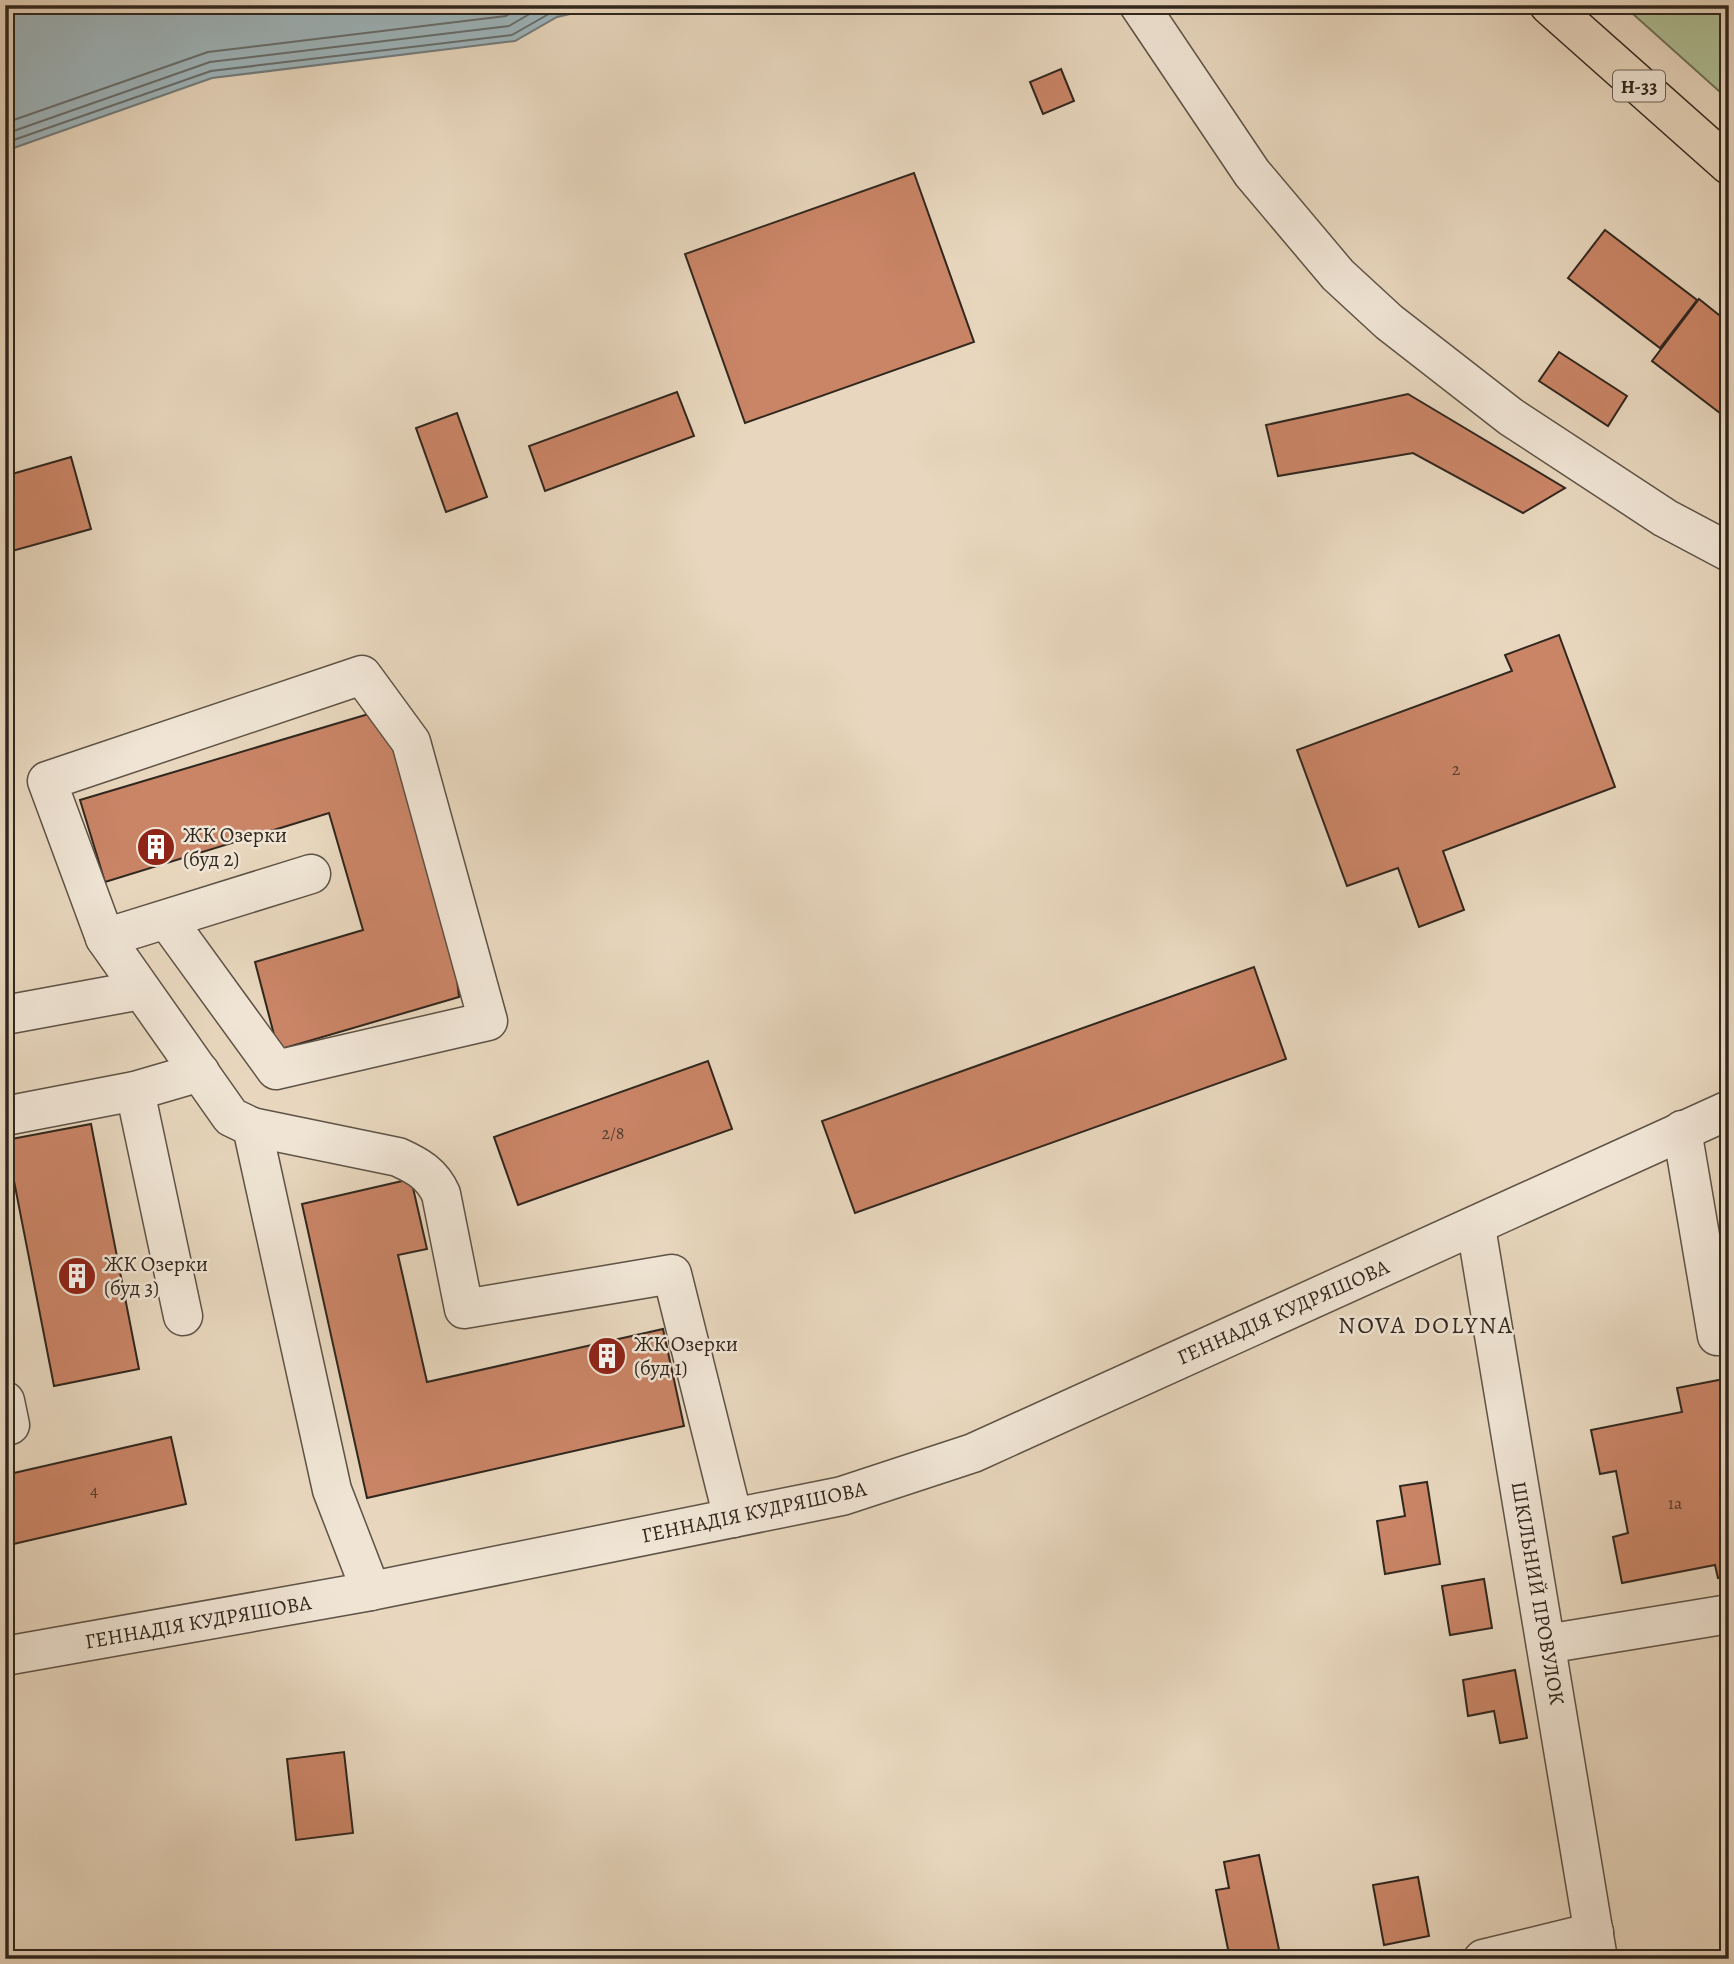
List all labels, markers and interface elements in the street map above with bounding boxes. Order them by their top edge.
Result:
road number: Н-33 [1613,71,1665,102]
house number: 2 [1452,757,1461,781]
place label: ЖК Озерки (буд 2) [183,821,287,873]
building icon: ЖК Озерки (буд 2) [135,826,177,868]
house number: 2/8 [601,1121,625,1145]
place label: ЖК Озерки (буд 3) [104,1250,208,1302]
street label: ГЕННАДІЯ КУДРЯШОВА [1173,1252,1394,1371]
building icon: ЖК Озерки (буд 3) [56,1255,98,1297]
district label: NOVA DOLYNA [1338,1309,1514,1341]
place label: ЖК Озерки (буд 1) [634,1330,738,1382]
building icon: ЖК Озерки (буд 1) [586,1335,628,1377]
street label: ГЕННАДІЯ КУДРЯШОВА [639,1474,870,1550]
house number: 4 [90,1478,98,1502]
street label: ШКІЛЬНИЙ ПРОВУЛОК [1505,1479,1572,1708]
house number: 1а [1668,1491,1683,1515]
street label: ГЕННАДІЯ КУДРЯШОВА [83,1588,314,1656]

